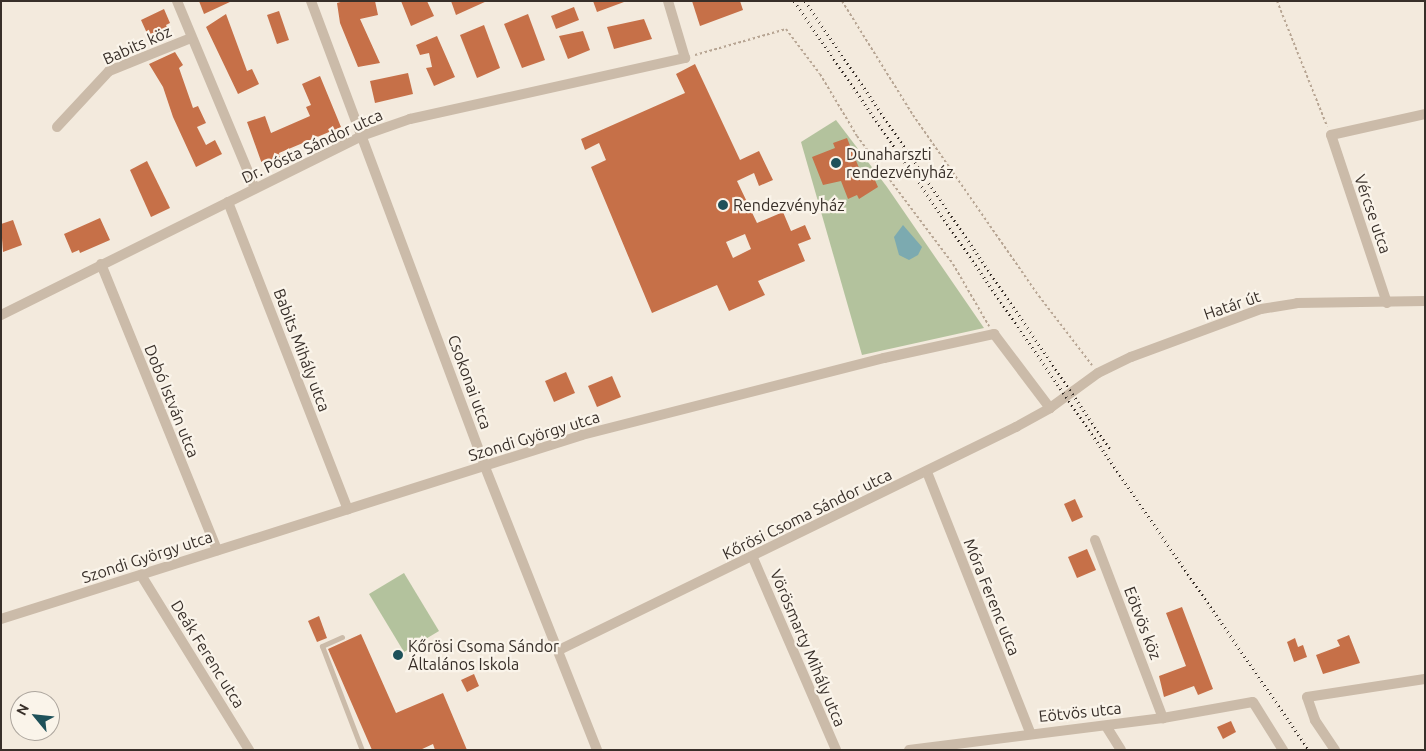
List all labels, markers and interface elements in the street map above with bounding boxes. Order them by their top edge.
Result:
street label: Babits köz [100,21,174,69]
street label: Dr. Pósta Sándor utca [238,105,386,187]
place label: Dunaharszti rendezvényház [846,144,954,182]
marker: Dunaharszti rendezvényház [830,157,842,169]
street label: Vércse utca [1351,172,1395,256]
place label: Rendezvényház [733,195,845,215]
marker: Rendezvényház [717,199,729,211]
street label: Babits Mihály utca [270,286,334,414]
street label: Határ út [1201,286,1263,324]
street label: Csokonai utca [444,332,496,432]
street label: Dobó István utca [141,342,203,460]
street label: Szondi György utca [466,407,602,465]
street label: Kőrösi Csoma Sándor utca [719,465,895,563]
street label: Szondi György utca [79,527,215,587]
street label: Móra Ferenc utca [960,536,1024,658]
street label: Vörösmarty Mihály utca [766,567,850,729]
street label: Eötvös köz [1120,584,1166,662]
street label: Deák Ferenc utca [167,597,249,711]
place label: Kőrösi Csoma Sándor Általános Iskola [408,636,559,674]
marker: Kőrösi Csoma Sándor Általános Iskola [392,649,404,661]
north arrow [10,691,60,741]
street label: Eötvös utca [1038,698,1122,726]
text: N [13,701,32,718]

